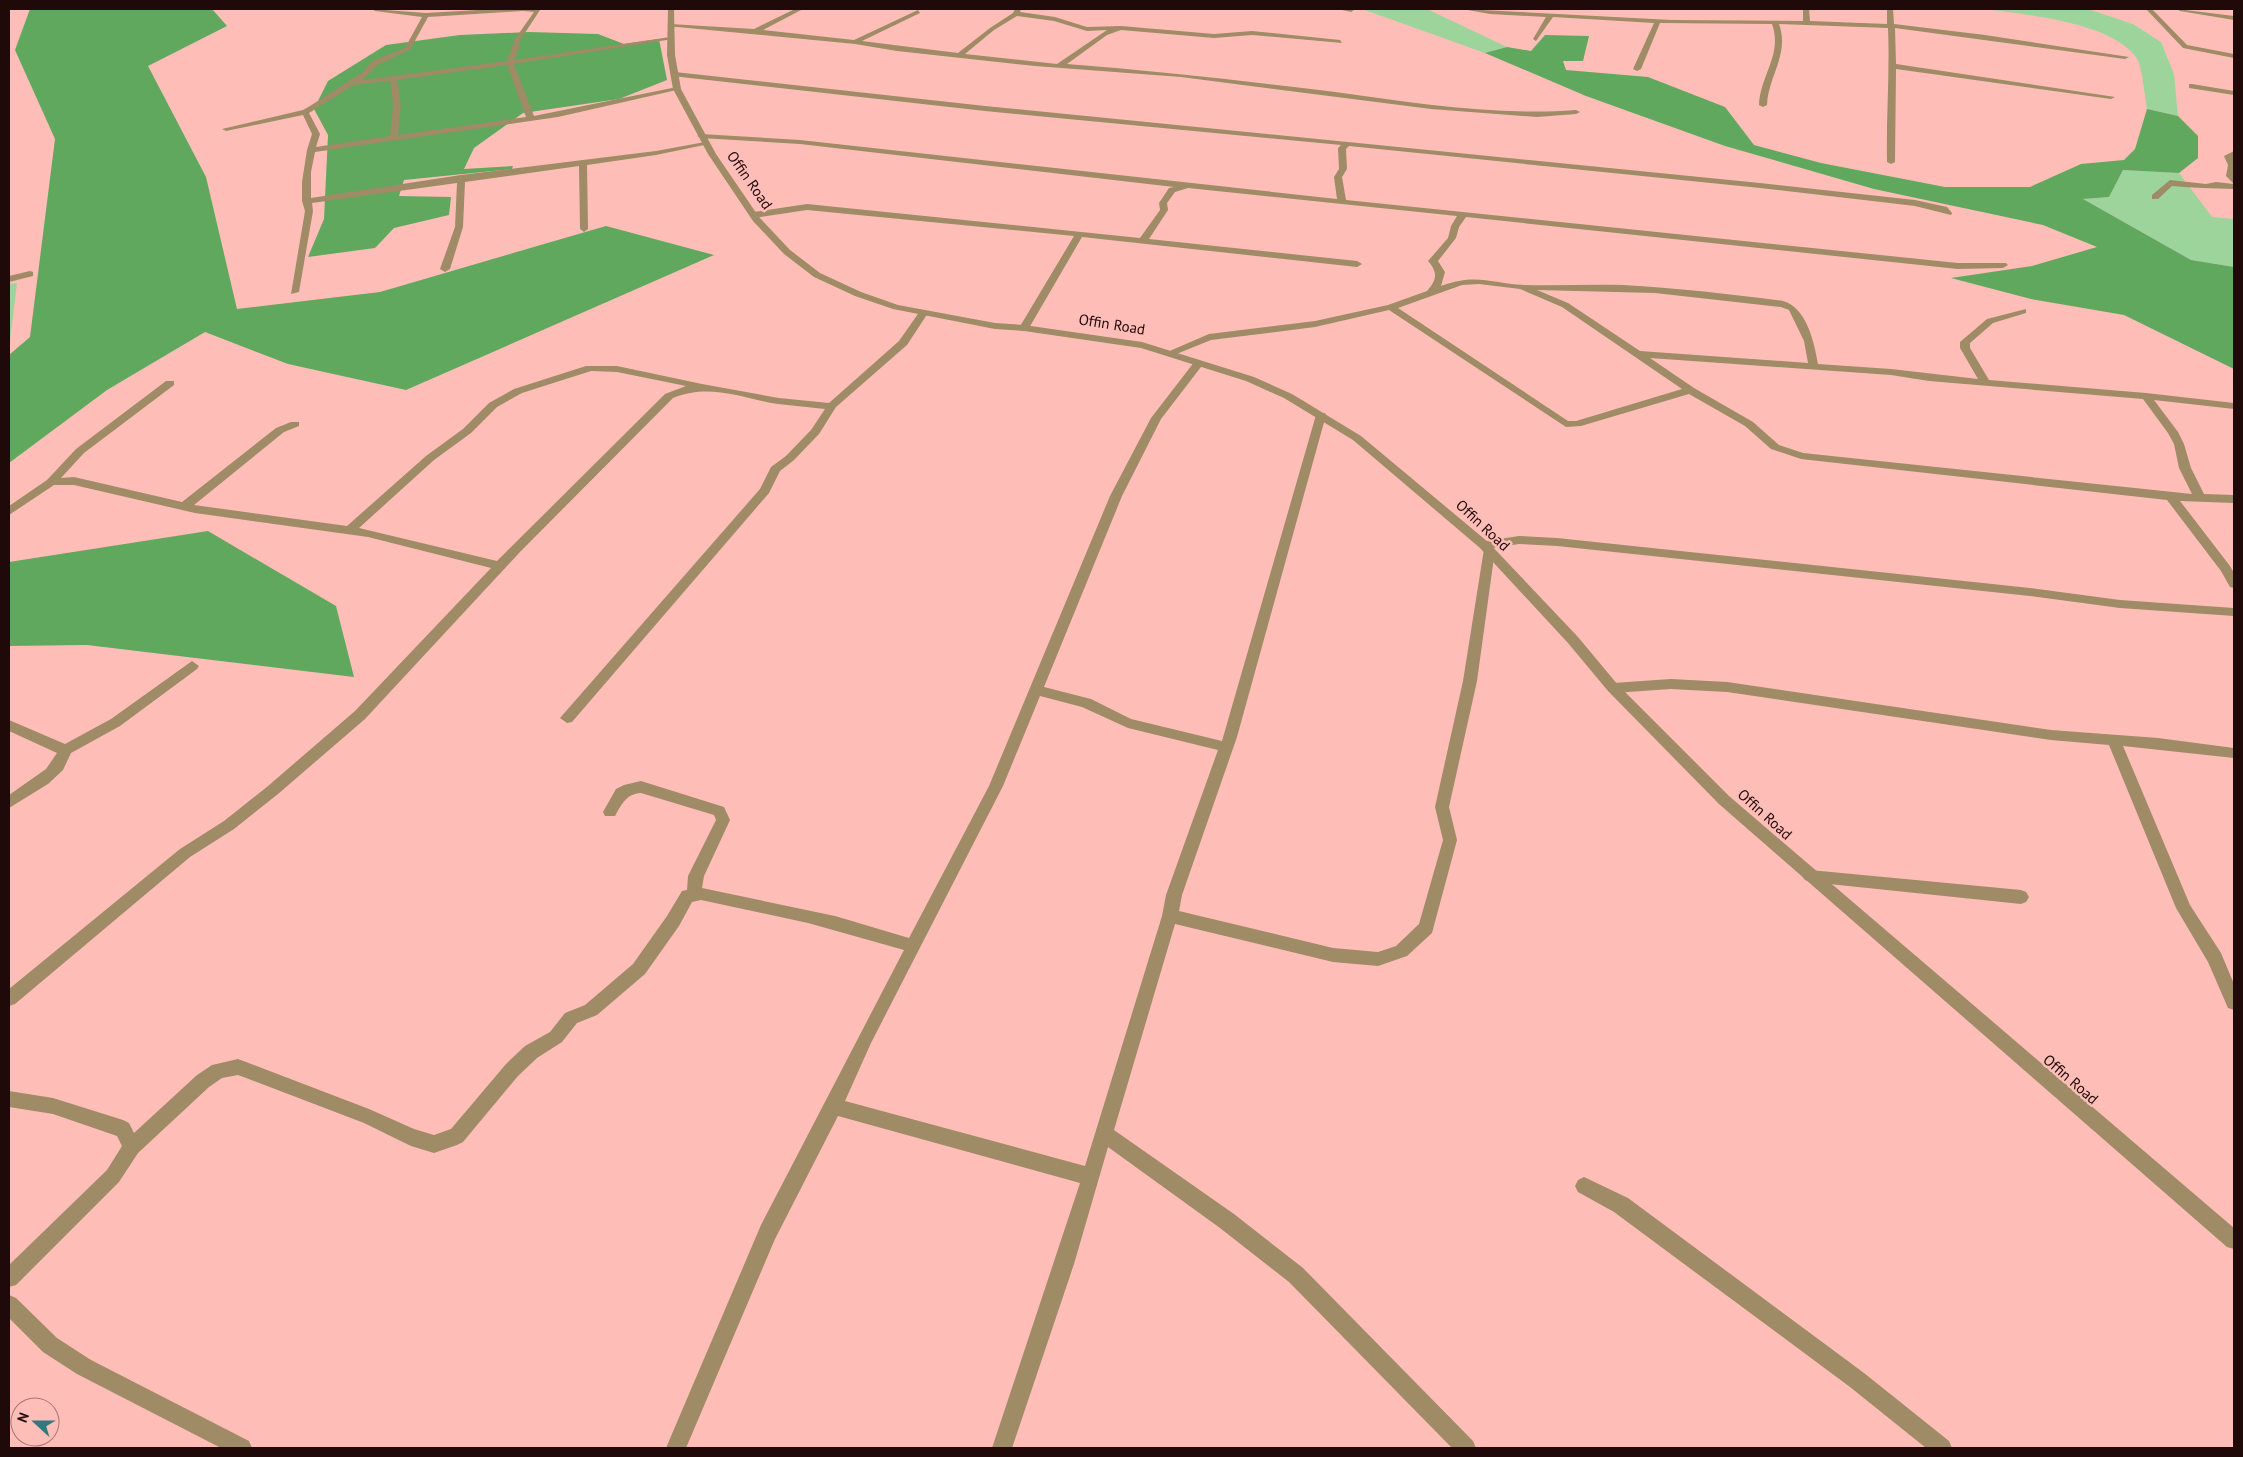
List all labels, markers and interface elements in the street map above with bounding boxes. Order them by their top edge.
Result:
street label: Offin Road [723,147,777,213]
street label: Offin Road [1077,309,1147,339]
street label: Offin Road [1452,495,1514,555]
street label: Offin Road [1734,784,1796,844]
street label: Offin Road [2039,1050,2103,1108]
north arrow [10,1397,60,1447]
text: N [13,1410,33,1425]

